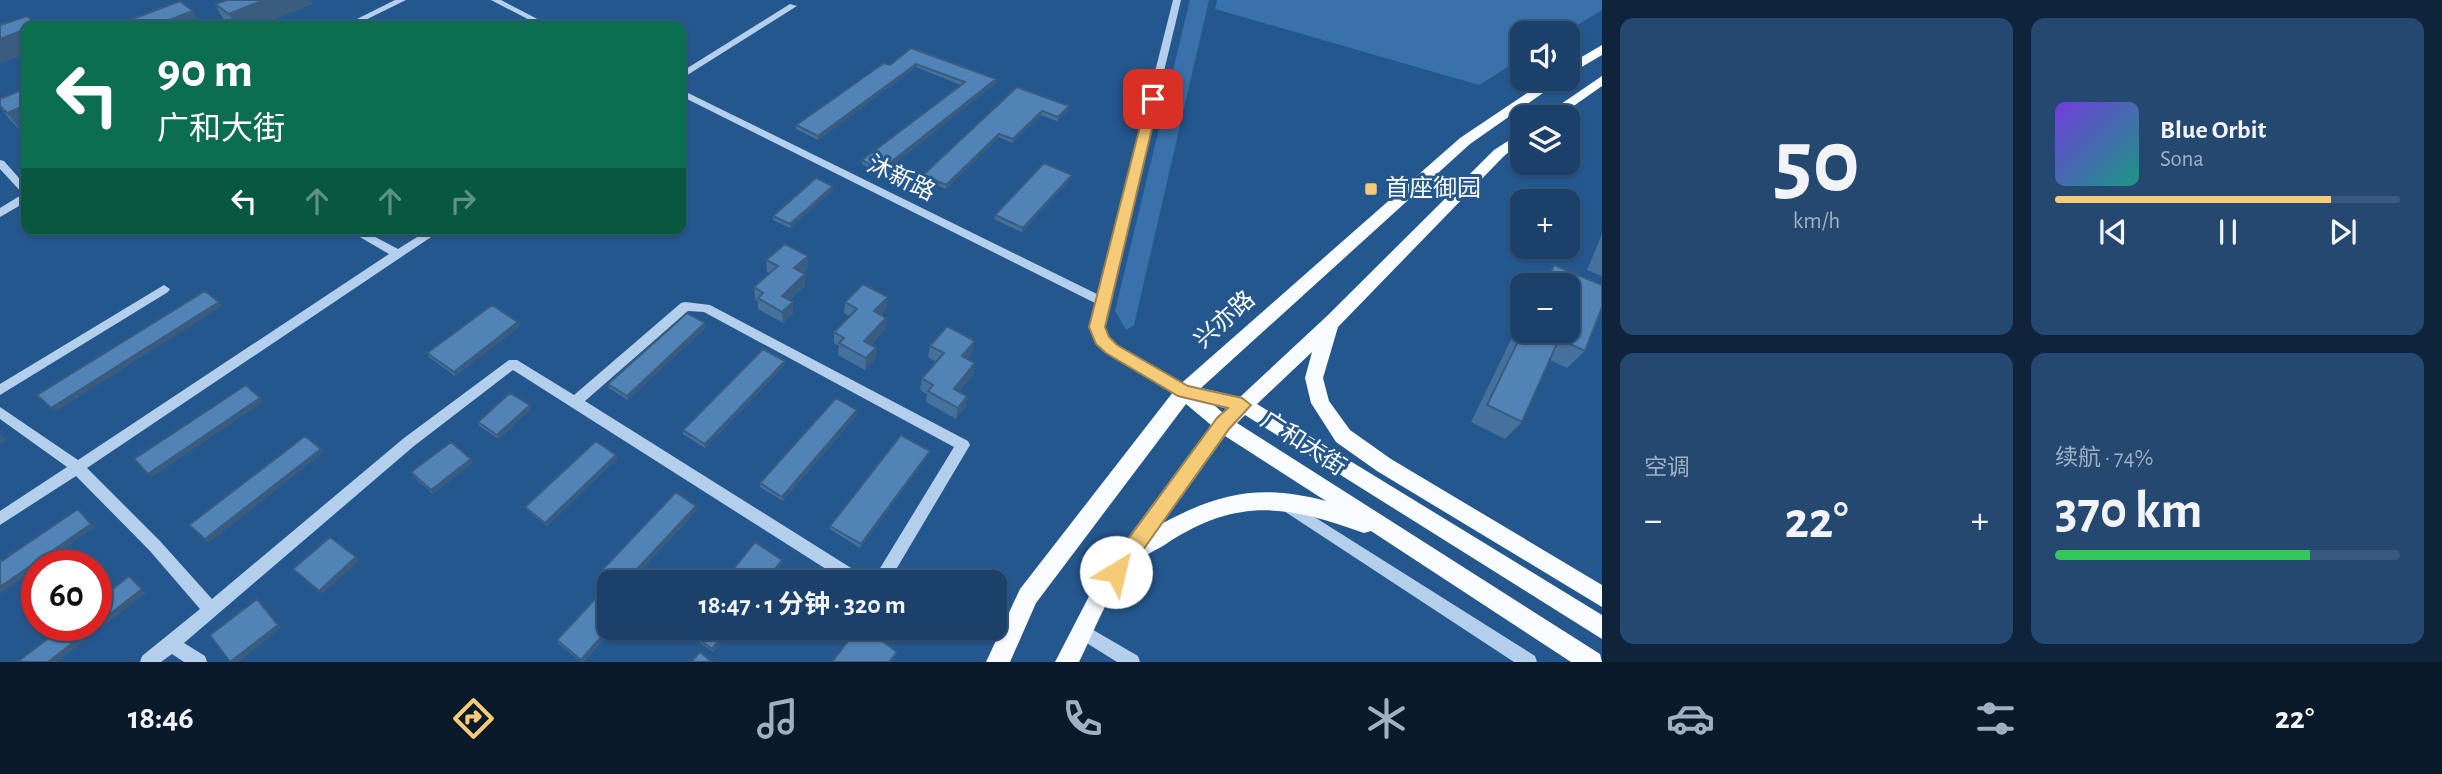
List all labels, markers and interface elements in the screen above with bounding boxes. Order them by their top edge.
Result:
map controls [1510,21,1580,343]
button: sound [1510,21,1580,91]
text: 90 m [157,47,253,96]
icon: left [42,49,133,140]
pin [1123,69,1183,129]
icon: arrive [1134,80,1172,118]
button: layers [1510,105,1580,175]
text: 广和大街 [157,113,285,145]
text: 50 [1773,117,1860,208]
text: Blue Orbit [2160,117,2266,143]
text: Sona [2160,148,2204,171]
street label: 沐新路 [863,151,939,206]
place label: 首座御园 [1385,175,1481,201]
marker: 首座御园 [1363,181,1379,197]
icon: left [225,182,263,220]
icon: ahead [298,182,336,220]
icon: ahead [371,182,409,220]
icon: right [444,182,482,220]
button: + [1510,189,1580,259]
text: km/h [1793,210,1840,233]
icon: previous [2094,213,2132,251]
icon: pause [2209,213,2247,251]
icon: next [2324,213,2362,251]
button: − [1510,273,1580,343]
street label: 兴亦路 [1189,286,1260,353]
street label: 广和大街 [1256,406,1351,480]
text: 续航 · 74% [2055,447,2153,470]
text: 空调 [1644,457,1690,480]
text: 370 km [2055,485,2203,537]
text: 22° [1784,495,1849,547]
text: − [1644,502,1662,540]
text: + [1971,502,1989,540]
position arrow [1079,535,1153,609]
speed limit sign: 60 [21,550,112,641]
text: 18:47 · 1 分钟 · 320 m [698,592,906,618]
icon: directions [449,694,498,743]
icon: music [753,694,802,743]
icon: phone [1058,694,1107,743]
icon: climate [1362,694,1411,743]
icon: car [1666,694,1715,743]
icon: filters [1971,694,2020,743]
text: 18:46 [128,702,194,734]
text: 22° [2275,702,2314,734]

